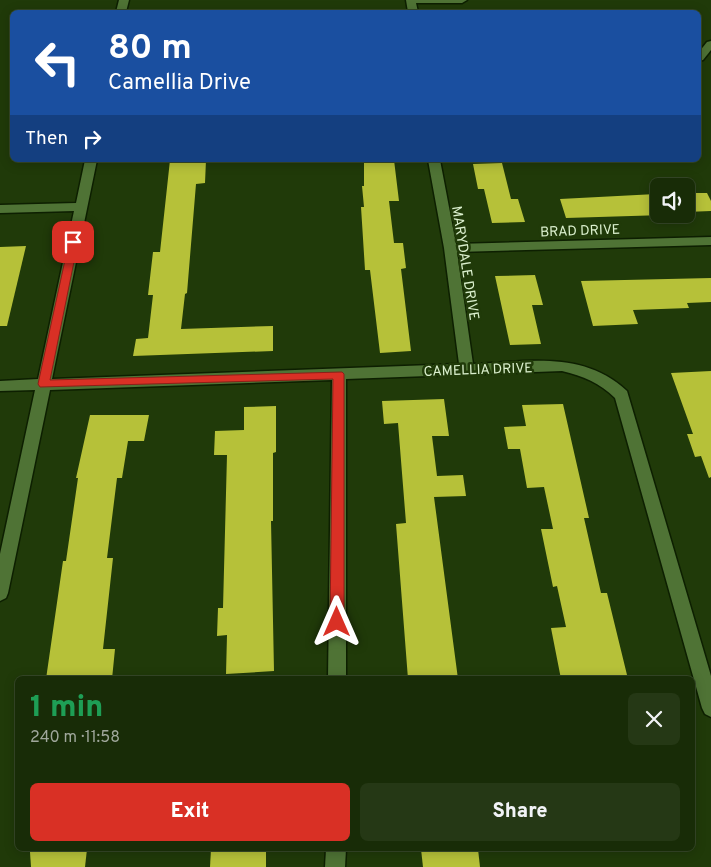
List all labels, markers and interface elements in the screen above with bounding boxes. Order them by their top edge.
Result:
text: 80 m [108,27,192,71]
icon: left [25,30,90,95]
text: Camellia Drive [108,70,251,97]
icon: right [78,125,106,153]
text: Then [25,127,68,151]
map controls [650,178,695,223]
button: sound [650,178,695,223]
street label: MARYDALE DRIVE [447,205,482,322]
pin [52,221,94,263]
street label: BRAD DRIVE [540,222,620,241]
icon: arrive [59,228,87,256]
street label: CAMELLIA DRIVE [423,360,533,381]
position arrow [310,595,362,647]
text: 1 min [30,690,103,727]
button: close [628,693,680,745]
text: 240 m · 11:58 [30,728,120,748]
button: Exit [30,783,350,841]
button: Share [360,783,680,841]

